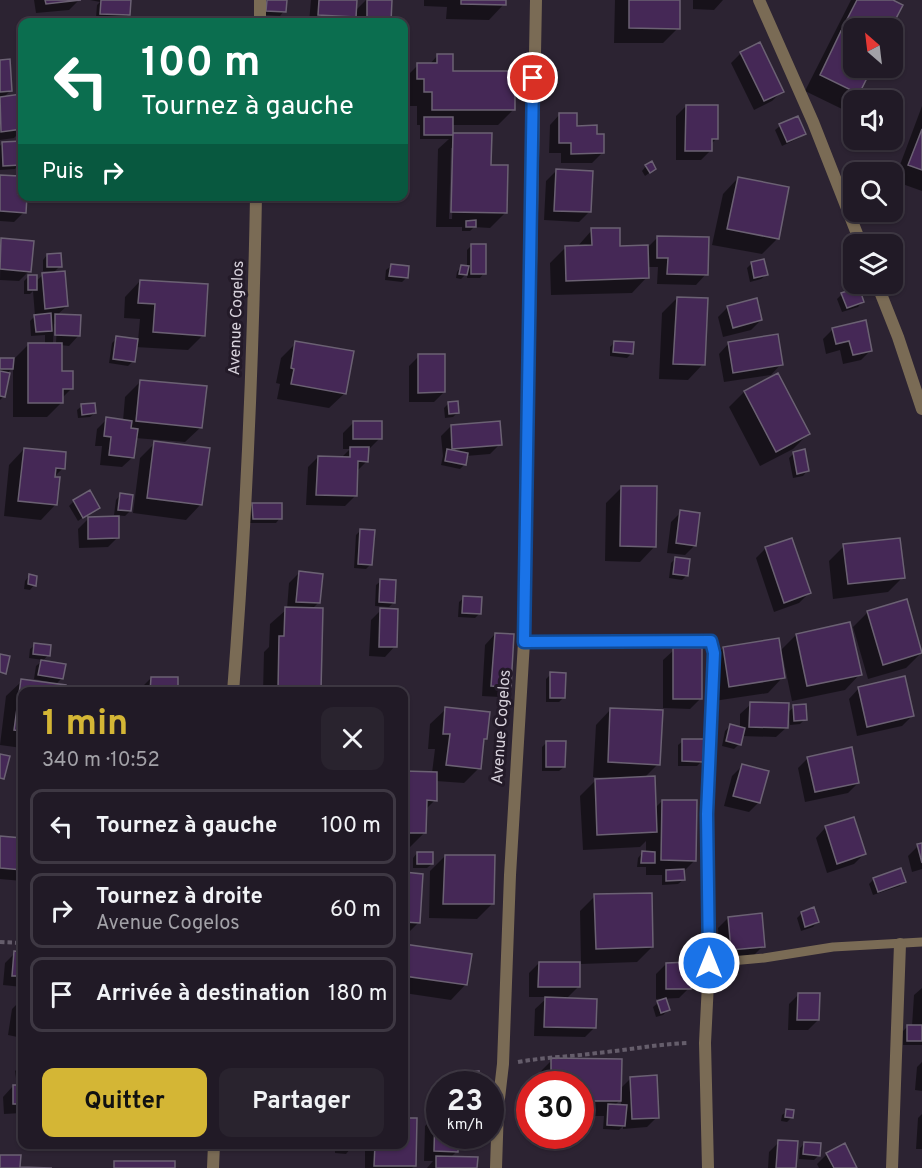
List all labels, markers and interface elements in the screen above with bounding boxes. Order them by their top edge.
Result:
north arrow [843,18,903,78]
map controls [843,18,903,294]
text: 100 m [141,38,260,91]
icon: left [42,42,120,120]
pin [507,52,558,103]
icon: arrive [516,61,549,94]
text: Tournez à gauche [141,90,354,124]
button: sound [843,90,903,150]
icon: right [96,156,129,189]
text: Puis [42,159,84,186]
button: search [843,162,903,222]
button: layers [843,234,903,294]
street label: Avenue Cogelos [225,260,249,376]
street label: Avenue Cogelos [488,669,516,785]
text: 1 min [42,702,128,748]
button: close [321,707,384,770]
text: 340 m · 10:52 [42,748,160,774]
icon: left [45,810,78,843]
text: Tournez à gauche [96,813,277,840]
text: 100 m [321,813,381,840]
text: Tournez à droite [96,884,263,911]
icon: right [45,894,78,927]
text: 60 m [330,897,381,924]
text: Avenue Cogelos [96,911,240,937]
position arrow [677,931,741,995]
icon: arrive [45,978,78,1011]
text: Arrivée à destination [96,981,310,1008]
text: 180 m [328,981,387,1008]
button: Quitter [42,1068,207,1137]
button: Partager [219,1068,384,1137]
speed limit sign: 30 [516,1071,594,1149]
text: 23 [447,1084,483,1121]
text: km/h [447,1116,483,1135]

